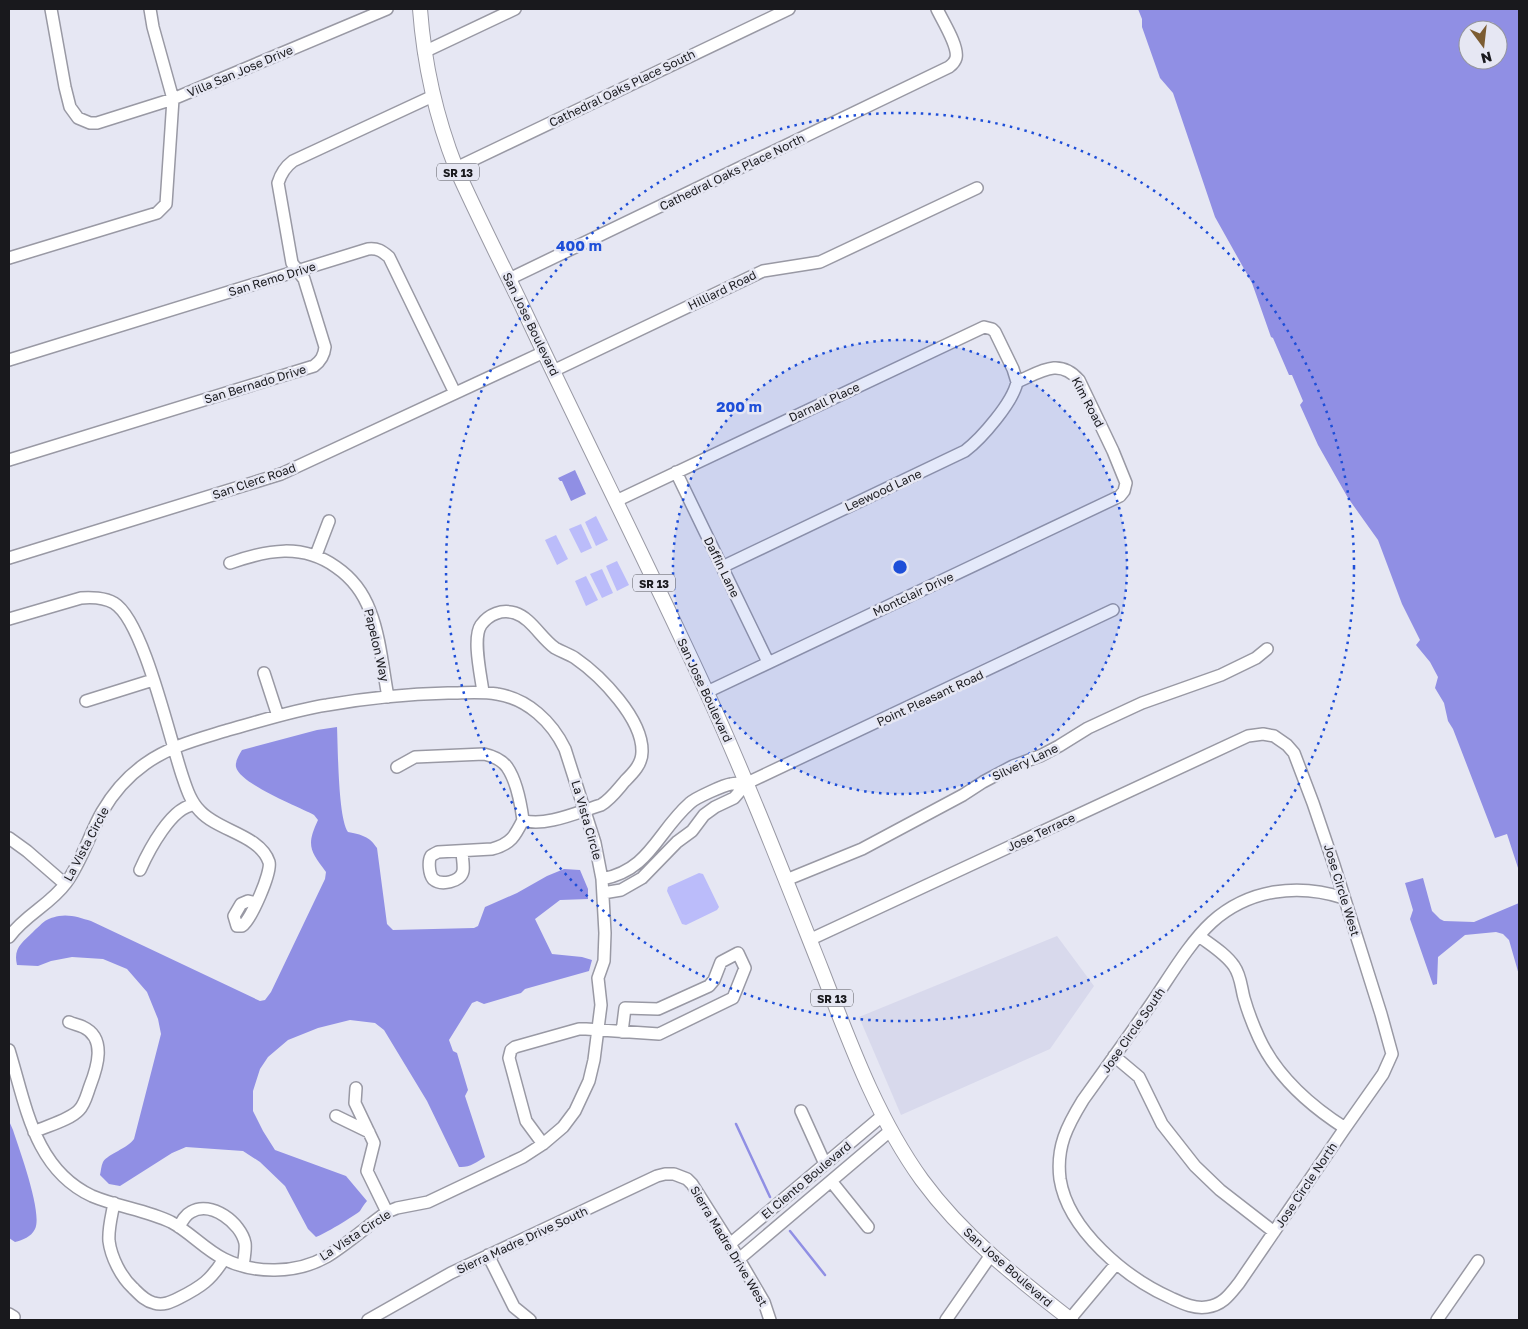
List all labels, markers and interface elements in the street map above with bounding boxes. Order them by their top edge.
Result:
north arrow [1458,20,1508,70]
street label: Villa San Jose Drive [185,42,295,100]
street label: Cathedral Oaks Place South [547,46,697,130]
text: N [1479,48,1494,68]
street label: Cathedral Oaks Place North [657,130,807,214]
road number: SR 13 [437,163,479,180]
text: 400 m [556,236,602,254]
street label: San Remo Drive [227,259,317,299]
street label: Hilliard Road [685,267,759,313]
street label: San Jose Boulevard [499,270,563,378]
street label: San Bernado Drive [202,361,308,407]
street label: Kim Road [1069,374,1107,430]
street label: Darnall Place [786,379,862,425]
text: 200 m [716,397,762,415]
street label: San Clerc Road [210,460,298,502]
street label: Leewood Lane [842,466,924,514]
street label: Daffin Lane [701,534,743,600]
centre of rings [891,558,909,576]
street label: Montclair Drive [870,569,956,619]
road number: SR 13 [633,574,675,592]
street label: Papelon Way [361,607,393,683]
street label: San Jose Boulevard [674,636,736,744]
street label: Point Pleasant Road [874,667,986,729]
street label: Silvery Lane [990,740,1060,784]
street label: La Vista Circle [568,778,606,862]
street label: La Vista Circle [60,804,112,884]
street label: Jose Terrace [1005,810,1077,854]
street label: Jose Circle West [1321,842,1363,938]
street label: Jose Circle South [1098,984,1168,1076]
road number: SR 13 [811,990,853,1006]
street label: El Ciento Boulevard [758,1138,854,1222]
street label: Jose Circle North [1272,1139,1340,1231]
street label: Sierra Madre Drive West [687,1183,771,1309]
street label: Sierra Madre Drive South [454,1203,590,1277]
street label: La Vista Circle [316,1206,394,1264]
street label: San Jose Boulevard [960,1224,1056,1310]

